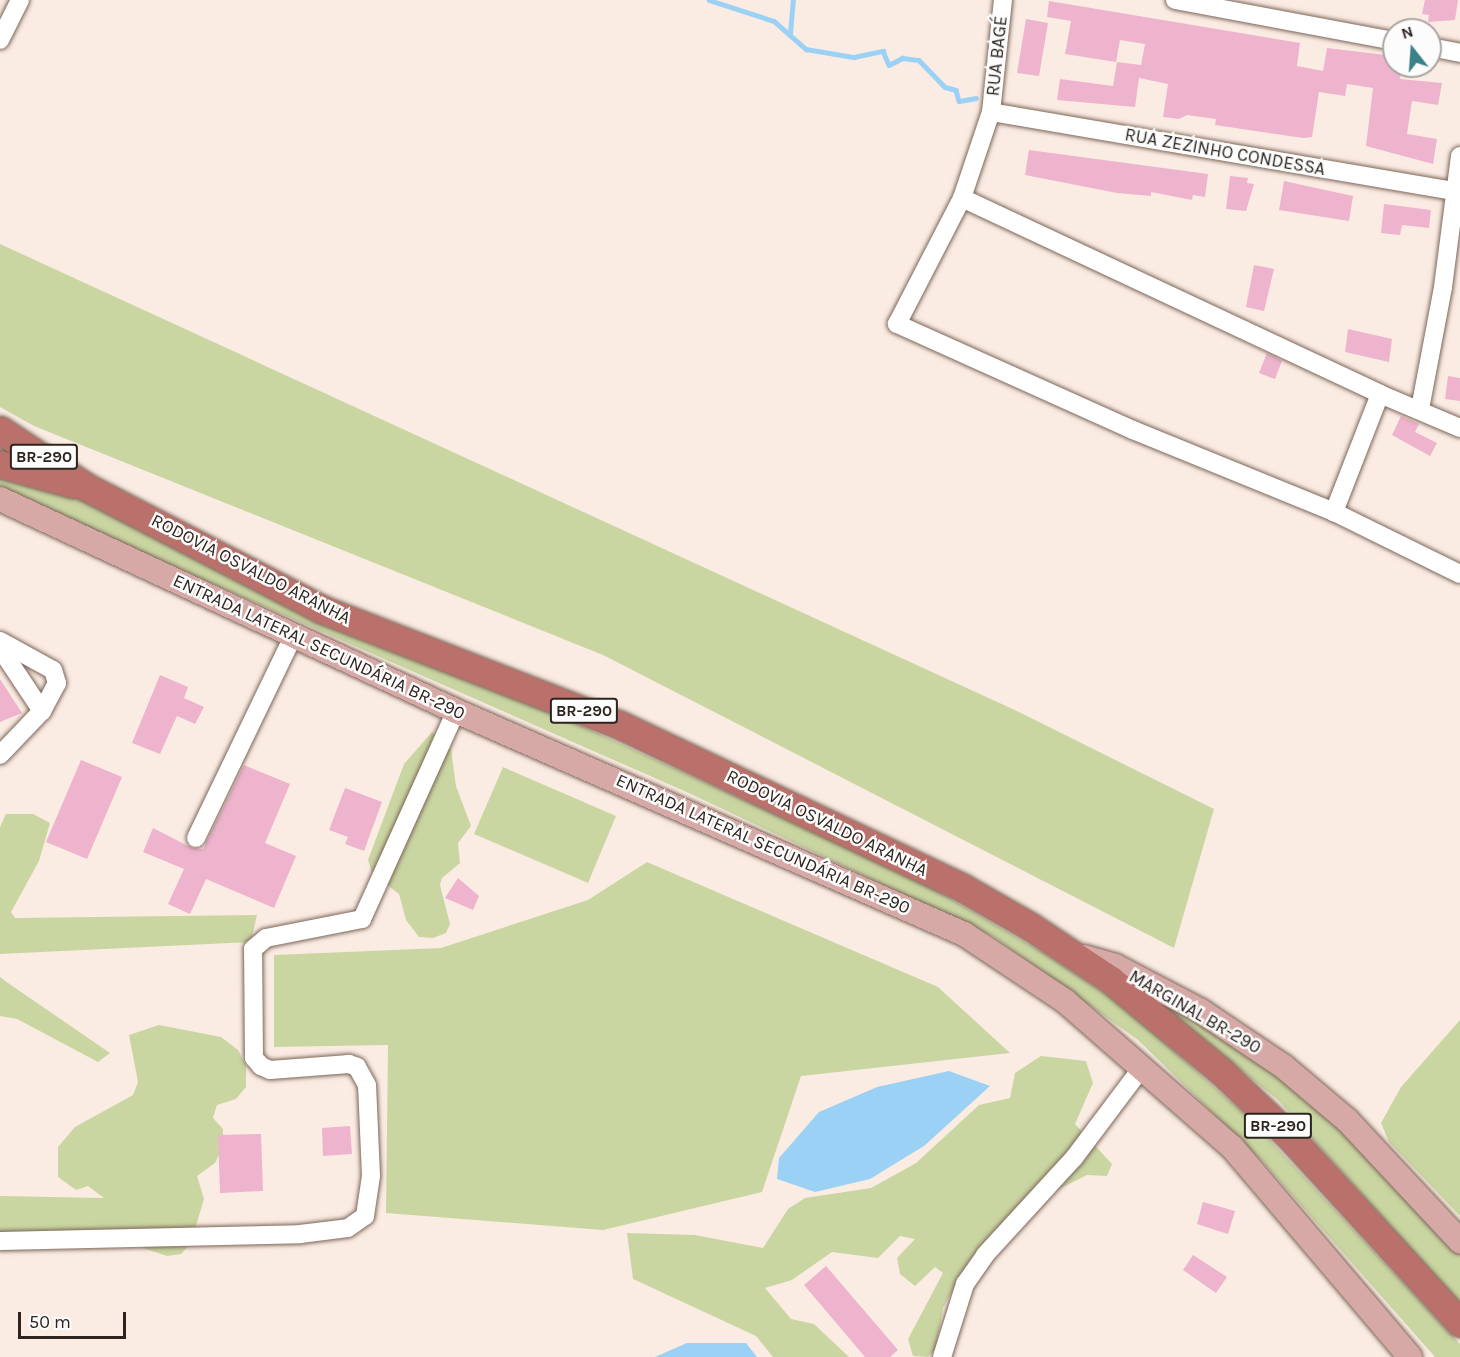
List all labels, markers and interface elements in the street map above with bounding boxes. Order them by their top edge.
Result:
street label: RUA BAGÉ [982,15,1012,97]
north arrow [1382,18,1442,78]
text: N [1399,21,1415,43]
street label: RUA ZEZINHO CONDESSA [1123,124,1327,180]
road number: BR-290 [9,444,78,470]
street label: RODOVIA OSVALDO ARANHA [148,509,354,629]
street label: ENTRADA LATERAL SECUNDÁRIA BR-290 [170,570,468,724]
road number: BR-290 [550,698,618,724]
street label: RODOVIA OSVALDO ARANHA [723,765,931,881]
street label: ENTRADA LATERAL SECUNDÁRIA BR-290 [613,769,913,919]
street label: MARGINAL BR-290 [1125,965,1265,1059]
road number: BR-290 [1244,1113,1312,1139]
scale bar [21,1300,129,1338]
text: 50 m [29,1311,71,1333]

